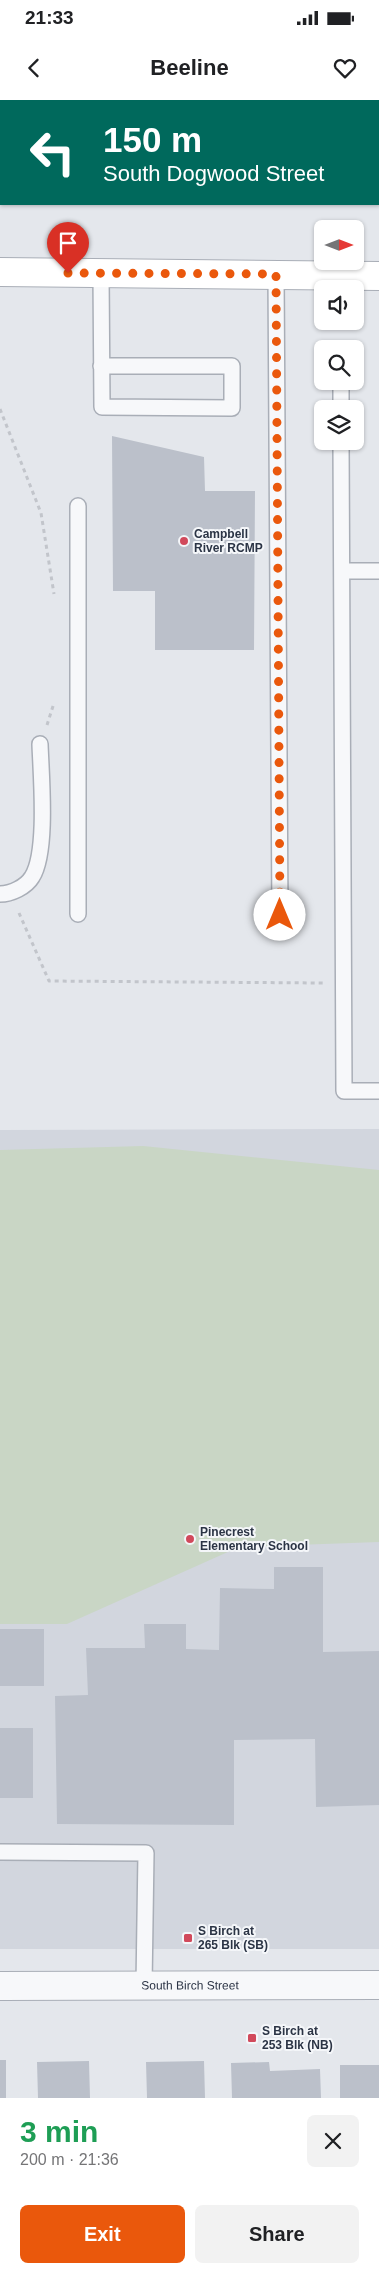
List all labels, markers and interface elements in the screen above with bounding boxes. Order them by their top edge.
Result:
text: 21:33 [25,7,74,28]
icon: back [20,54,48,82]
icon: heart [331,54,359,82]
text: Beeline [150,55,229,80]
icon: left [20,120,85,185]
text: 150 m [103,120,202,159]
text: South Dogwood Street [103,161,324,186]
north arrow [314,220,364,270]
map controls [314,220,364,450]
pin [47,222,89,273]
icon: arrive [54,229,82,257]
button: sound [314,280,364,330]
button: search [314,340,364,390]
button: layers [314,400,364,450]
place label: Campbell River RCMP [194,527,263,555]
marker: Campbell River RCMP [178,535,190,547]
position arrow [253,888,305,940]
place label: Pinecrest Elementary School [200,1525,308,1553]
marker: Pinecrest Elementary School [184,1533,196,1545]
place label: S Birch at 265 Blk (SB) [198,1924,268,1952]
marker: S Birch at 265 Blk (SB) [182,1932,194,1944]
street label: South Birch Street [141,1978,239,1993]
place label: S Birch at 253 Blk (NB) [262,2024,333,2052]
marker: S Birch at 253 Blk (NB) [246,2032,258,2044]
text: 3 min [20,2115,98,2148]
button: close [307,2115,359,2167]
text: 200 m · 21:36 [20,2151,119,2168]
button: Exit [20,2205,185,2263]
button: Share [195,2205,359,2263]

